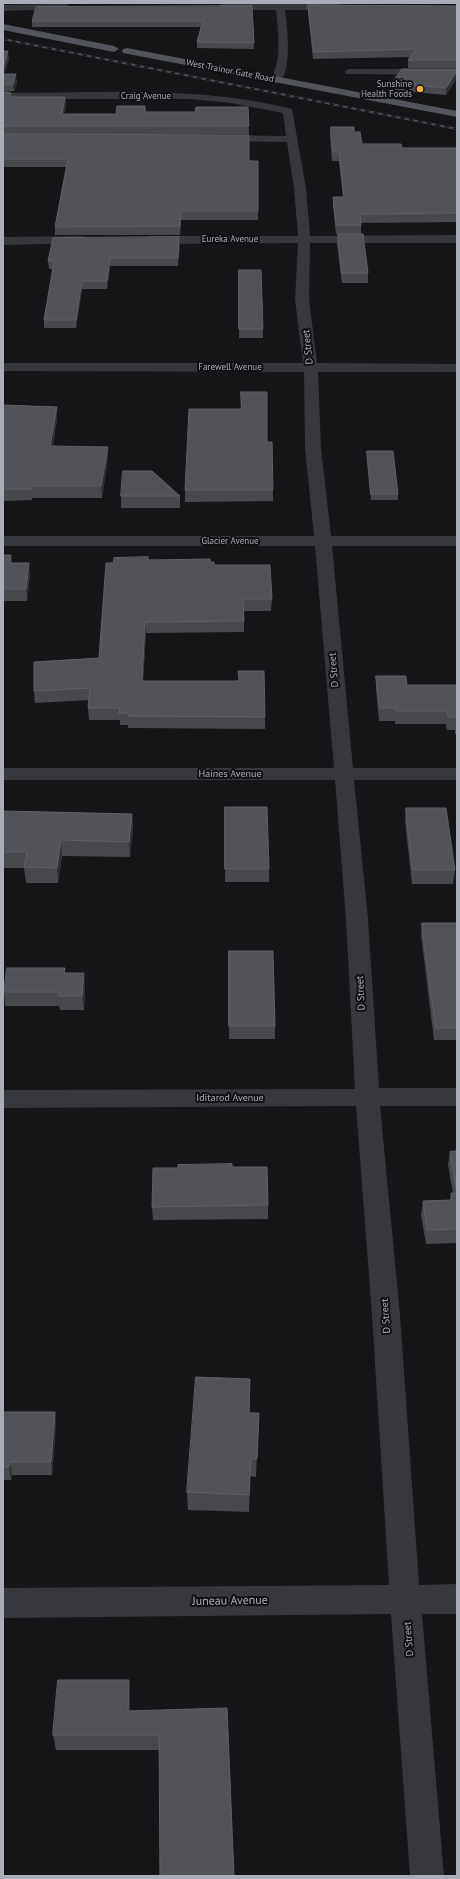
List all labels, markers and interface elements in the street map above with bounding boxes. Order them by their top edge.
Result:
street label: West Trainor Gate Road [185,57,275,85]
place label: Sunshine Health Foods [361,79,412,100]
marker: Sunshine Health Foods [415,84,425,94]
street label: Craig Avenue [121,91,171,101]
street label: Eureka Avenue [202,234,258,244]
street label: D Street [300,329,316,365]
street label: Farewell Avenue [198,362,262,372]
street label: Glacier Avenue [201,536,259,546]
street label: D Street [327,652,341,688]
street label: Haines Avenue [198,768,262,780]
street label: D Street [354,975,368,1011]
street label: Iditarod Avenue [196,1092,264,1104]
street label: D Street [379,1298,393,1334]
street label: Juneau Avenue [192,1593,268,1609]
street label: D Street [402,1621,416,1657]

